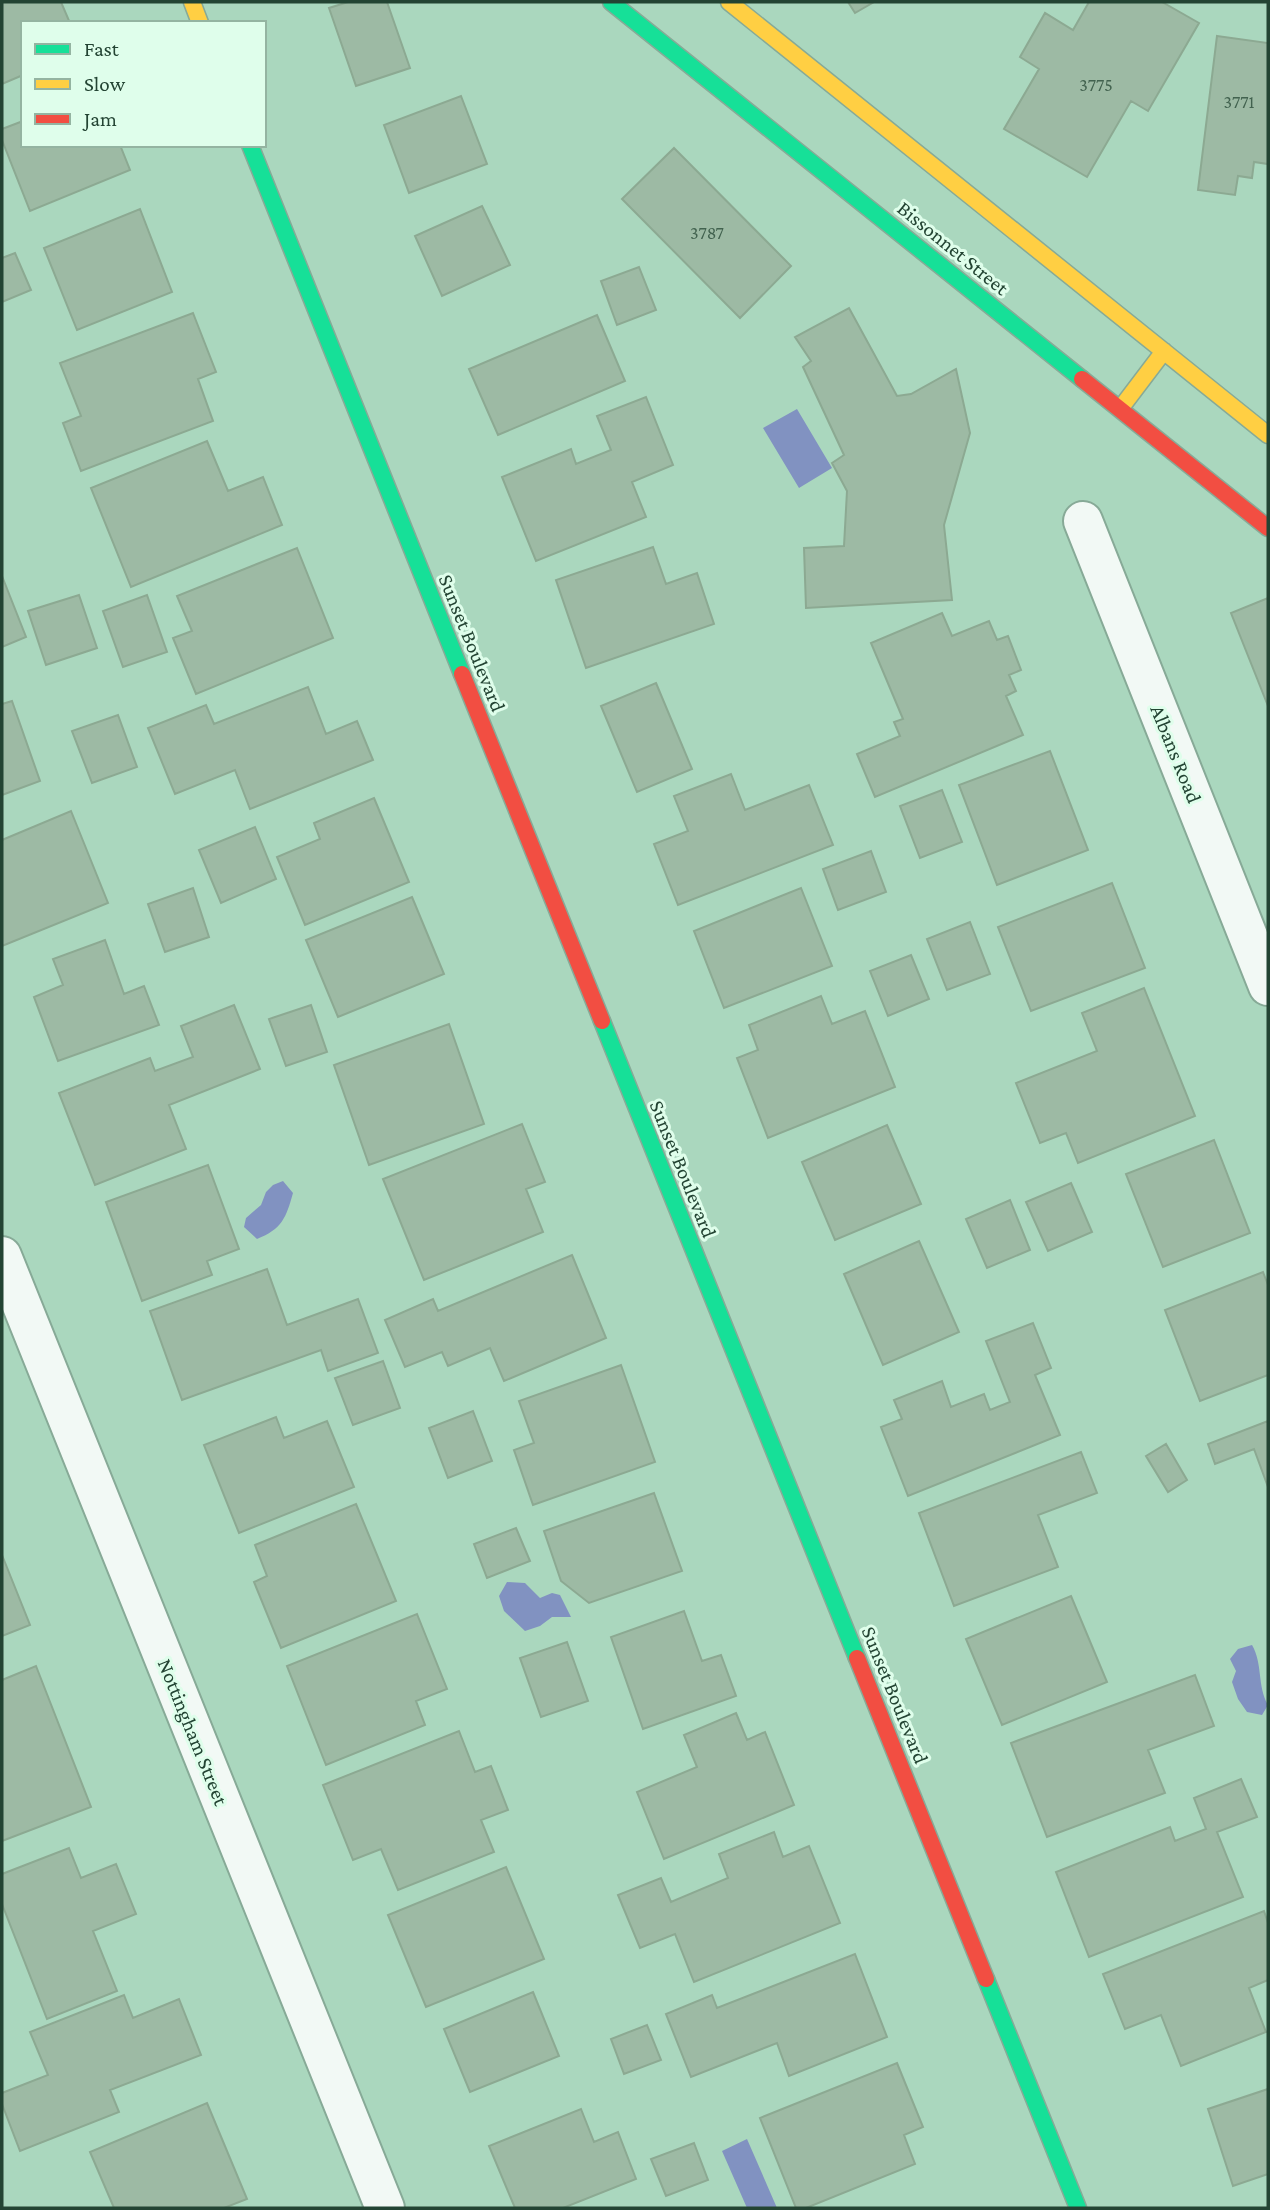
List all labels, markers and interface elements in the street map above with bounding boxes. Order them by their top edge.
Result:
legend [21,21,266,147]
text: Fast [84,37,120,61]
text: Slow [84,72,126,96]
house number: 3775 [1079,75,1113,95]
house number: 3771 [1224,92,1254,112]
text: Jam [82,107,117,131]
street label: Bissonnet Street [893,196,1014,301]
house number: 3787 [690,223,724,243]
street label: Sunset Boulevard [434,571,510,715]
street label: Albans Road [1145,701,1207,807]
street label: Sunset Boulevard [645,1097,721,1241]
street label: Sunset Boulevard [857,1623,933,1767]
street label: Nottingham Street [153,1655,234,1810]

